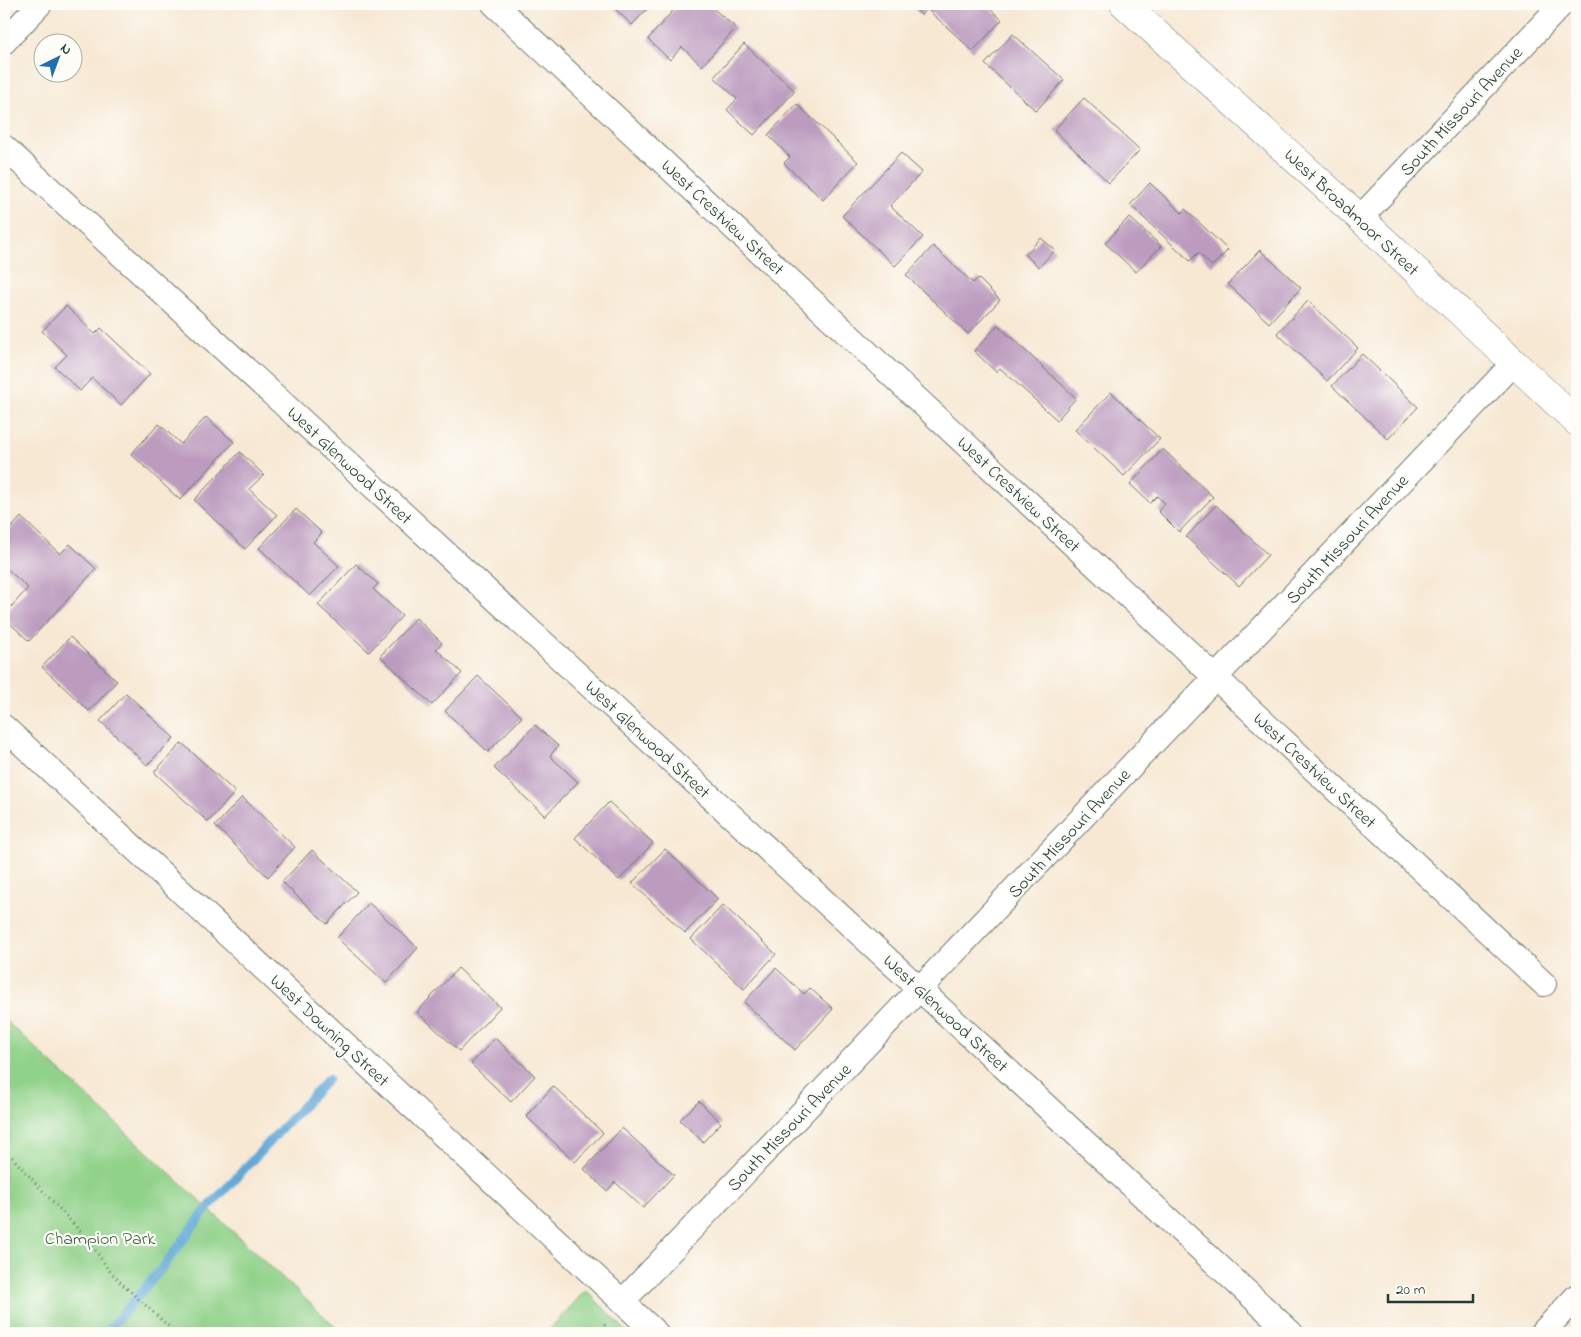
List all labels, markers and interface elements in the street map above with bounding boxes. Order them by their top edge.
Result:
north arrow [32,32,82,82]
text: N [55,38,76,60]
street label: South Missouri Avenue [1395,41,1530,183]
street label: West Broadmoor Street [1277,144,1424,283]
street label: West Crestview Street [654,154,789,283]
street label: West Glenwood Street [280,401,417,532]
street label: West Crestview Street [950,431,1085,560]
street label: South Missouri Avenue [1281,469,1416,611]
street label: West Glenwood Street [578,675,715,806]
street label: West Crestview Street [1246,707,1381,836]
street label: South Missouri Avenue [1003,763,1138,905]
street label: West Glenwood Street [876,949,1013,1080]
street label: West Downing Street [262,969,394,1095]
street label: South Missouri Avenue [722,1058,859,1198]
park label: Champion Park [45,1227,155,1253]
scale bar [1388,1272,1474,1304]
text: 20 m [1396,1279,1426,1301]

